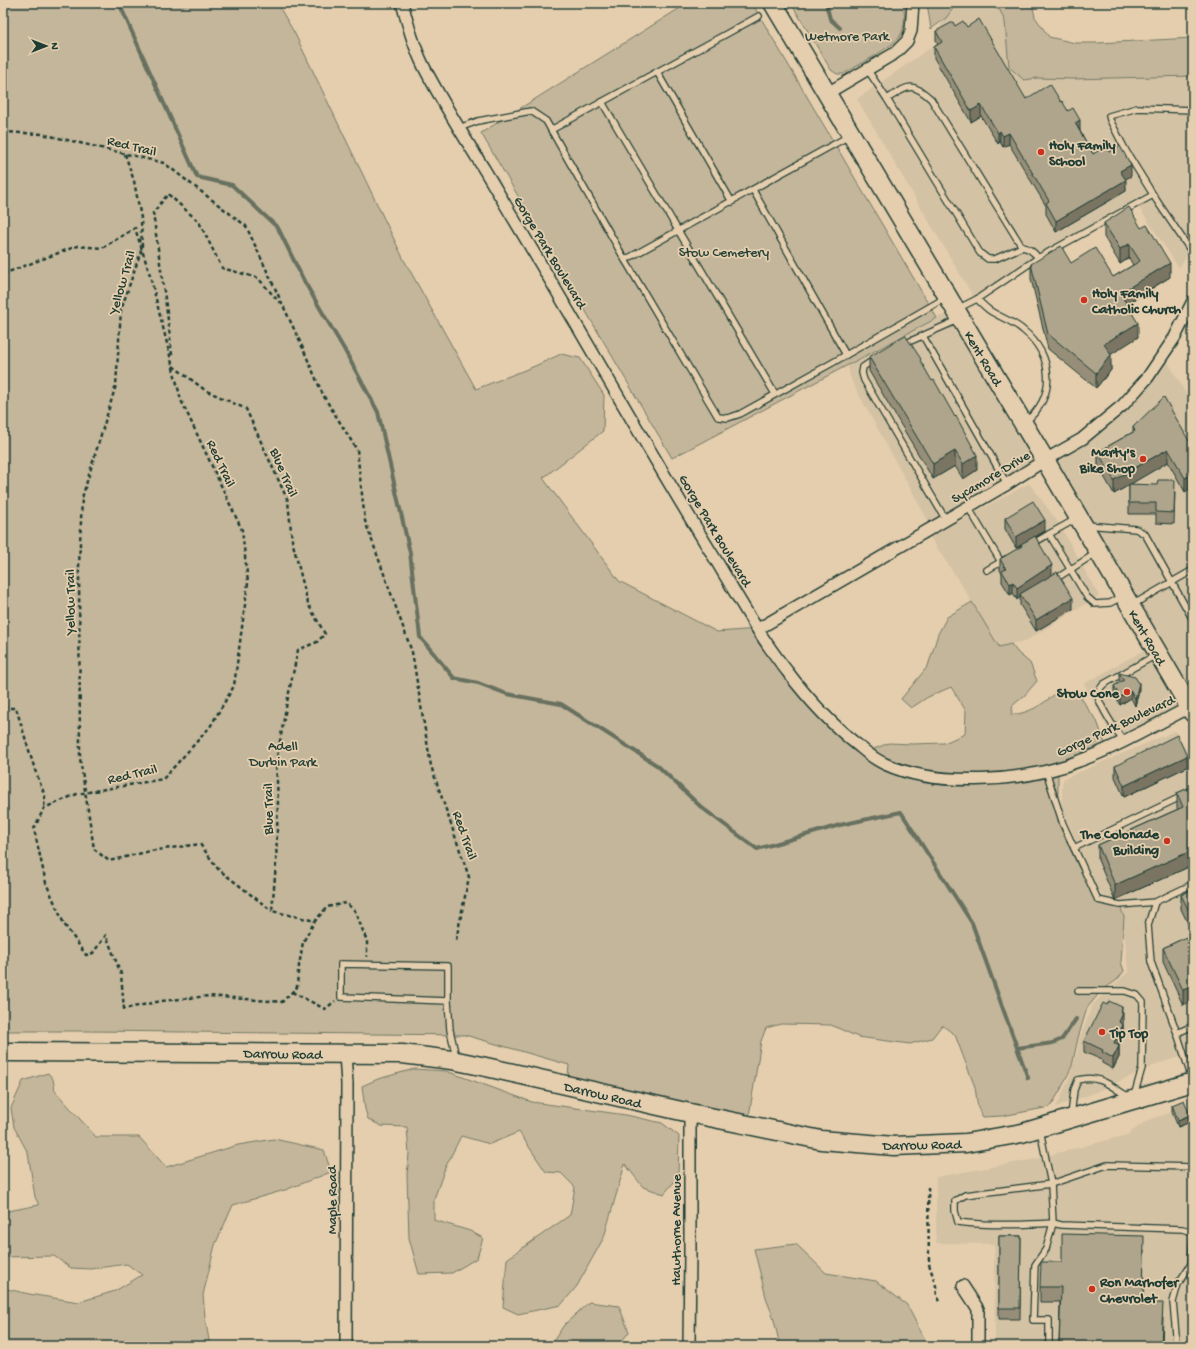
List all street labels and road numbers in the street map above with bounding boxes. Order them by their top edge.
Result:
street label: Red Trail [105,133,158,162]
street label: Gorge Park Boulevard [509,194,590,314]
street label: Yellow Trail [106,249,141,318]
street label: Kent Road [959,329,1006,391]
street label: Red Trail [201,438,238,490]
street label: Blue Trail [264,445,301,500]
street label: Sycamore Drive [949,448,1035,508]
street label: Gorge Park Boulevard [674,472,755,592]
street label: Yellow Trail [63,569,80,637]
street label: Kent Road [1123,607,1169,671]
street label: Gorge Park Boulevard [1054,692,1179,762]
street label: Red Trail [106,761,159,789]
street label: Blue Trail [261,783,278,836]
street label: Red Trail [447,809,480,862]
street label: Darrow Road [242,1046,324,1065]
street label: Darrow Road [561,1079,644,1114]
street label: Darrow Road [881,1137,963,1156]
street label: Maple Road [325,1164,342,1234]
street label: Hawthorne Avenue [669,1174,686,1286]

